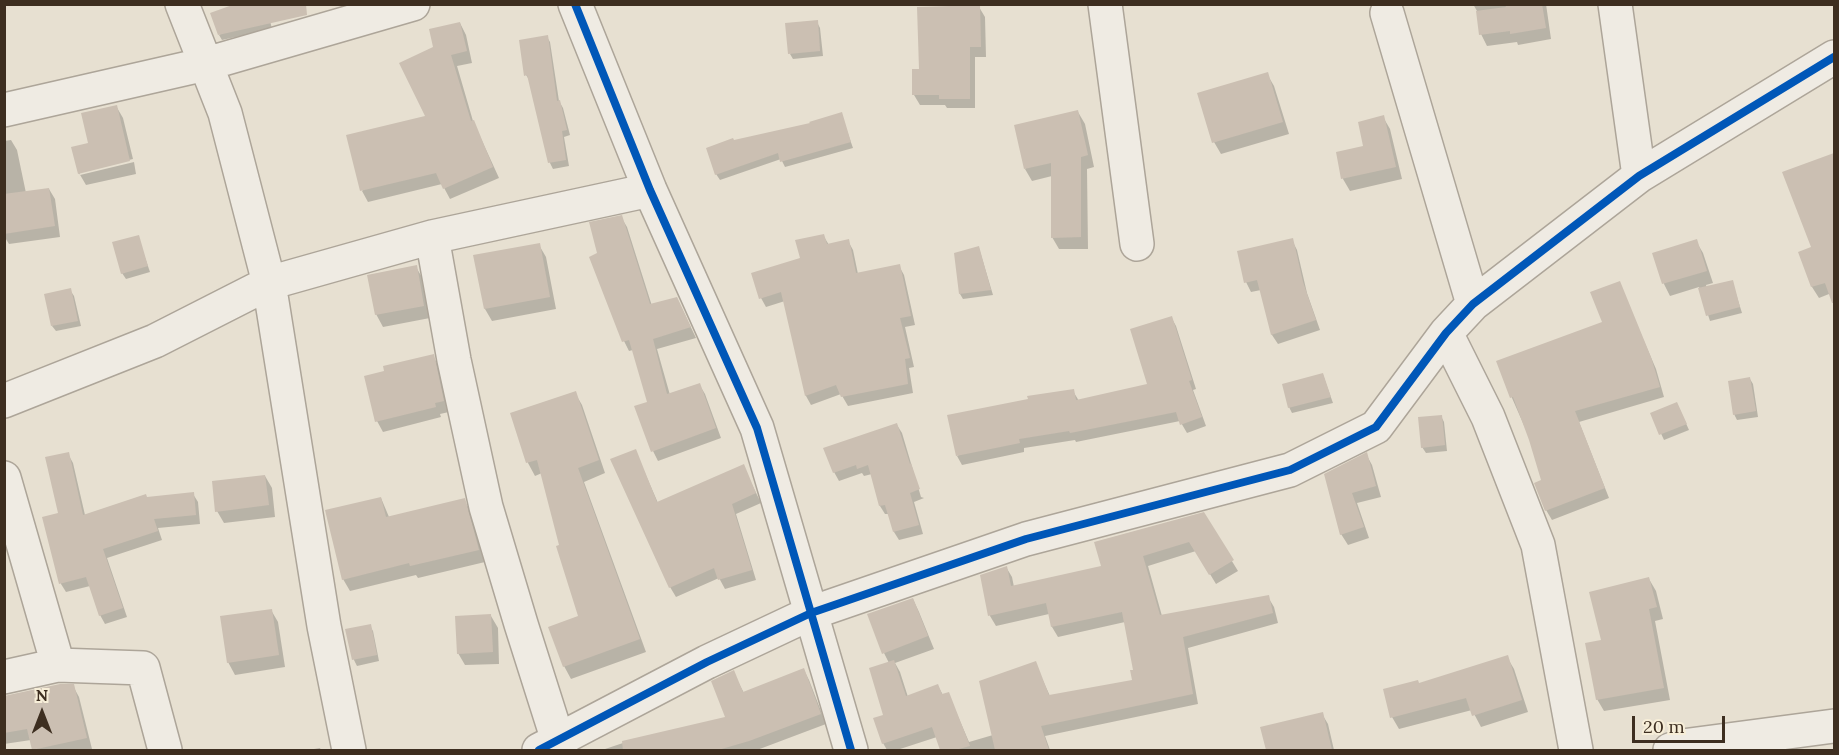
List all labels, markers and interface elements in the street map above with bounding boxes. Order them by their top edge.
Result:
north arrow [12,683,72,743]
text: N [36,685,48,705]
scale bar [1635,704,1728,742]
text: 20 m [1643,715,1685,738]

